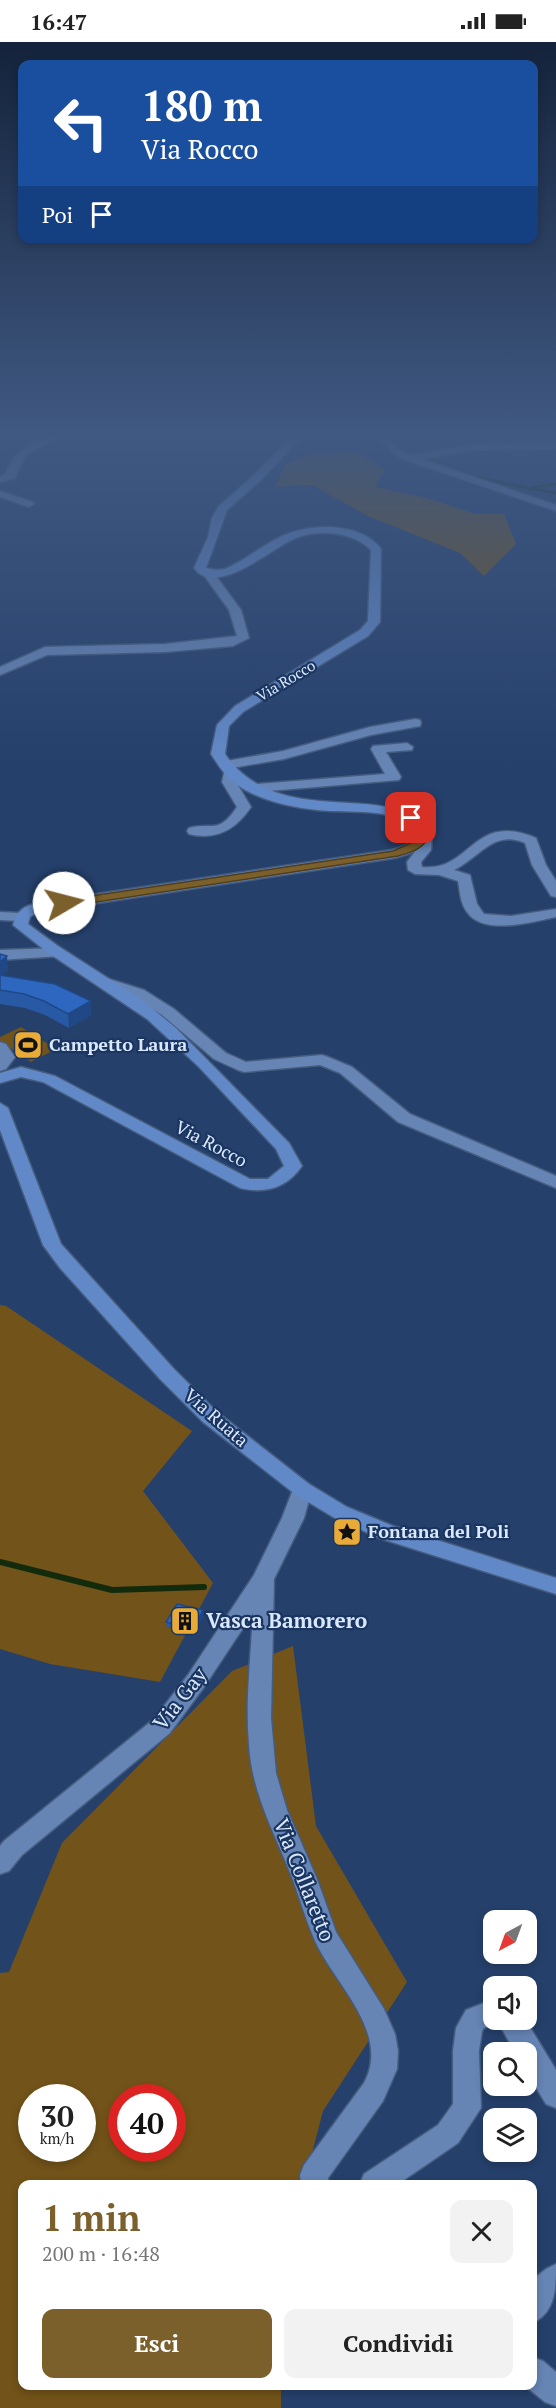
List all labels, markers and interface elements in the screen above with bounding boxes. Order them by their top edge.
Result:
text: 16:47 [30,7,87,36]
text: 180 m [141,77,262,133]
icon: left [42,84,120,162]
text: Via Rocco [141,131,259,167]
icon: arrive [85,198,118,231]
text: Poi [42,200,73,229]
street label: Via Rocco [252,655,319,706]
pin [385,792,436,843]
icon: arrive [394,801,427,834]
position arrow [32,871,96,935]
sports icon: Campetto Laura [12,1029,44,1061]
place label: Campetto Laura [49,1032,187,1056]
street label: Via Rocco [171,1114,252,1172]
street label: Via Ruata [179,1383,254,1452]
place icon: Fontana del Poli [331,1516,363,1548]
place label: Fontana del Poli [368,1519,509,1543]
building icon: Vasca Bamorero [169,1605,201,1637]
place label: Vasca Bamorero [206,1606,367,1634]
street label: Via Gay [146,1661,213,1735]
street label: Via Collaretto [268,1814,342,1945]
north arrow [483,1910,537,1964]
map controls [483,1910,537,2162]
button: sound [483,1976,537,2030]
button: search [483,2042,537,2096]
speed limit sign: 40 [108,2084,186,2162]
text: 30 [40,2096,74,2136]
button: layers [483,2108,537,2162]
text: km/h [40,2128,74,2148]
text: 1 min [42,2194,140,2241]
button: close [450,2200,513,2263]
text: 200 m · 16:48 [42,2240,160,2267]
button: Esci [42,2309,272,2378]
button: Condividi [284,2309,513,2378]

